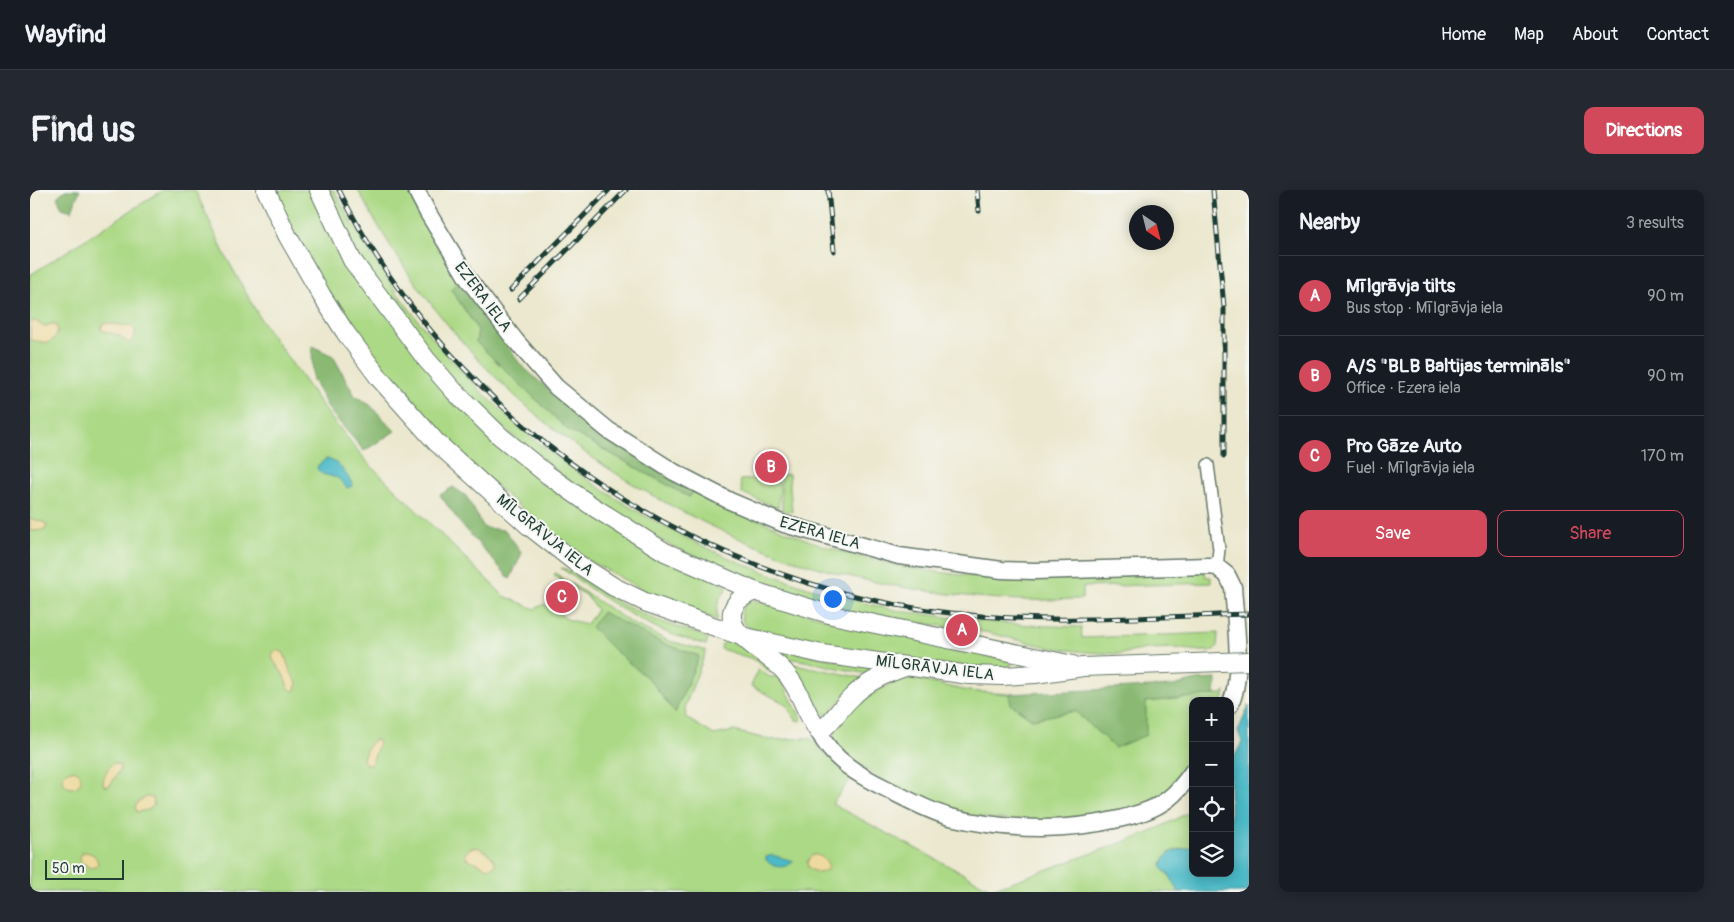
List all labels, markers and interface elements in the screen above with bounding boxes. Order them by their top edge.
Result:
text: Wayfind [25,20,106,49]
text: Home [1441,23,1486,46]
text: Map [1514,23,1544,46]
text: About [1572,23,1618,46]
text: Contact [1646,23,1709,46]
button: Directions [1584,107,1704,154]
text: Find us [30,108,135,152]
north arrow [1129,205,1174,250]
text: Nearby [1299,209,1360,236]
text: 3 results [1626,213,1684,233]
street label: EZERA IELA [450,258,516,336]
text: Mīlgrāvja tilts [1346,274,1455,298]
text: A [1310,286,1320,306]
text: 90 m [1647,286,1684,306]
text: Bus stop · Mīlgrāvja iela [1346,298,1503,318]
text: A/S "BLB Baltijas termināls" [1346,354,1571,378]
text: B [1310,366,1320,386]
text: 90 m [1647,366,1684,386]
text: Office · Ezera iela [1346,378,1461,398]
text: Pro Gāze Auto [1346,434,1462,458]
text: C [1310,446,1320,466]
text: 170 m [1641,446,1684,466]
pin: B [755,448,787,486]
text: Fuel · Mīlgrāvja iela [1346,458,1475,478]
street label: MĪLGRĀVJA IELA [492,490,598,580]
button: Save [1299,510,1487,557]
button: Share [1497,510,1684,557]
street label: EZERA IELA [777,512,863,554]
pin: C [546,578,578,616]
your location [820,586,846,612]
pin: A [946,611,978,649]
street label: MĪLGRĀVJA IELA [875,651,995,685]
map controls [1189,697,1234,877]
button: + [1189,697,1234,742]
button: − [1189,742,1234,787]
button: locate [1189,787,1234,832]
button: layers [1189,832,1234,877]
scale bar [45,857,124,880]
text: 50 m [52,860,85,877]

